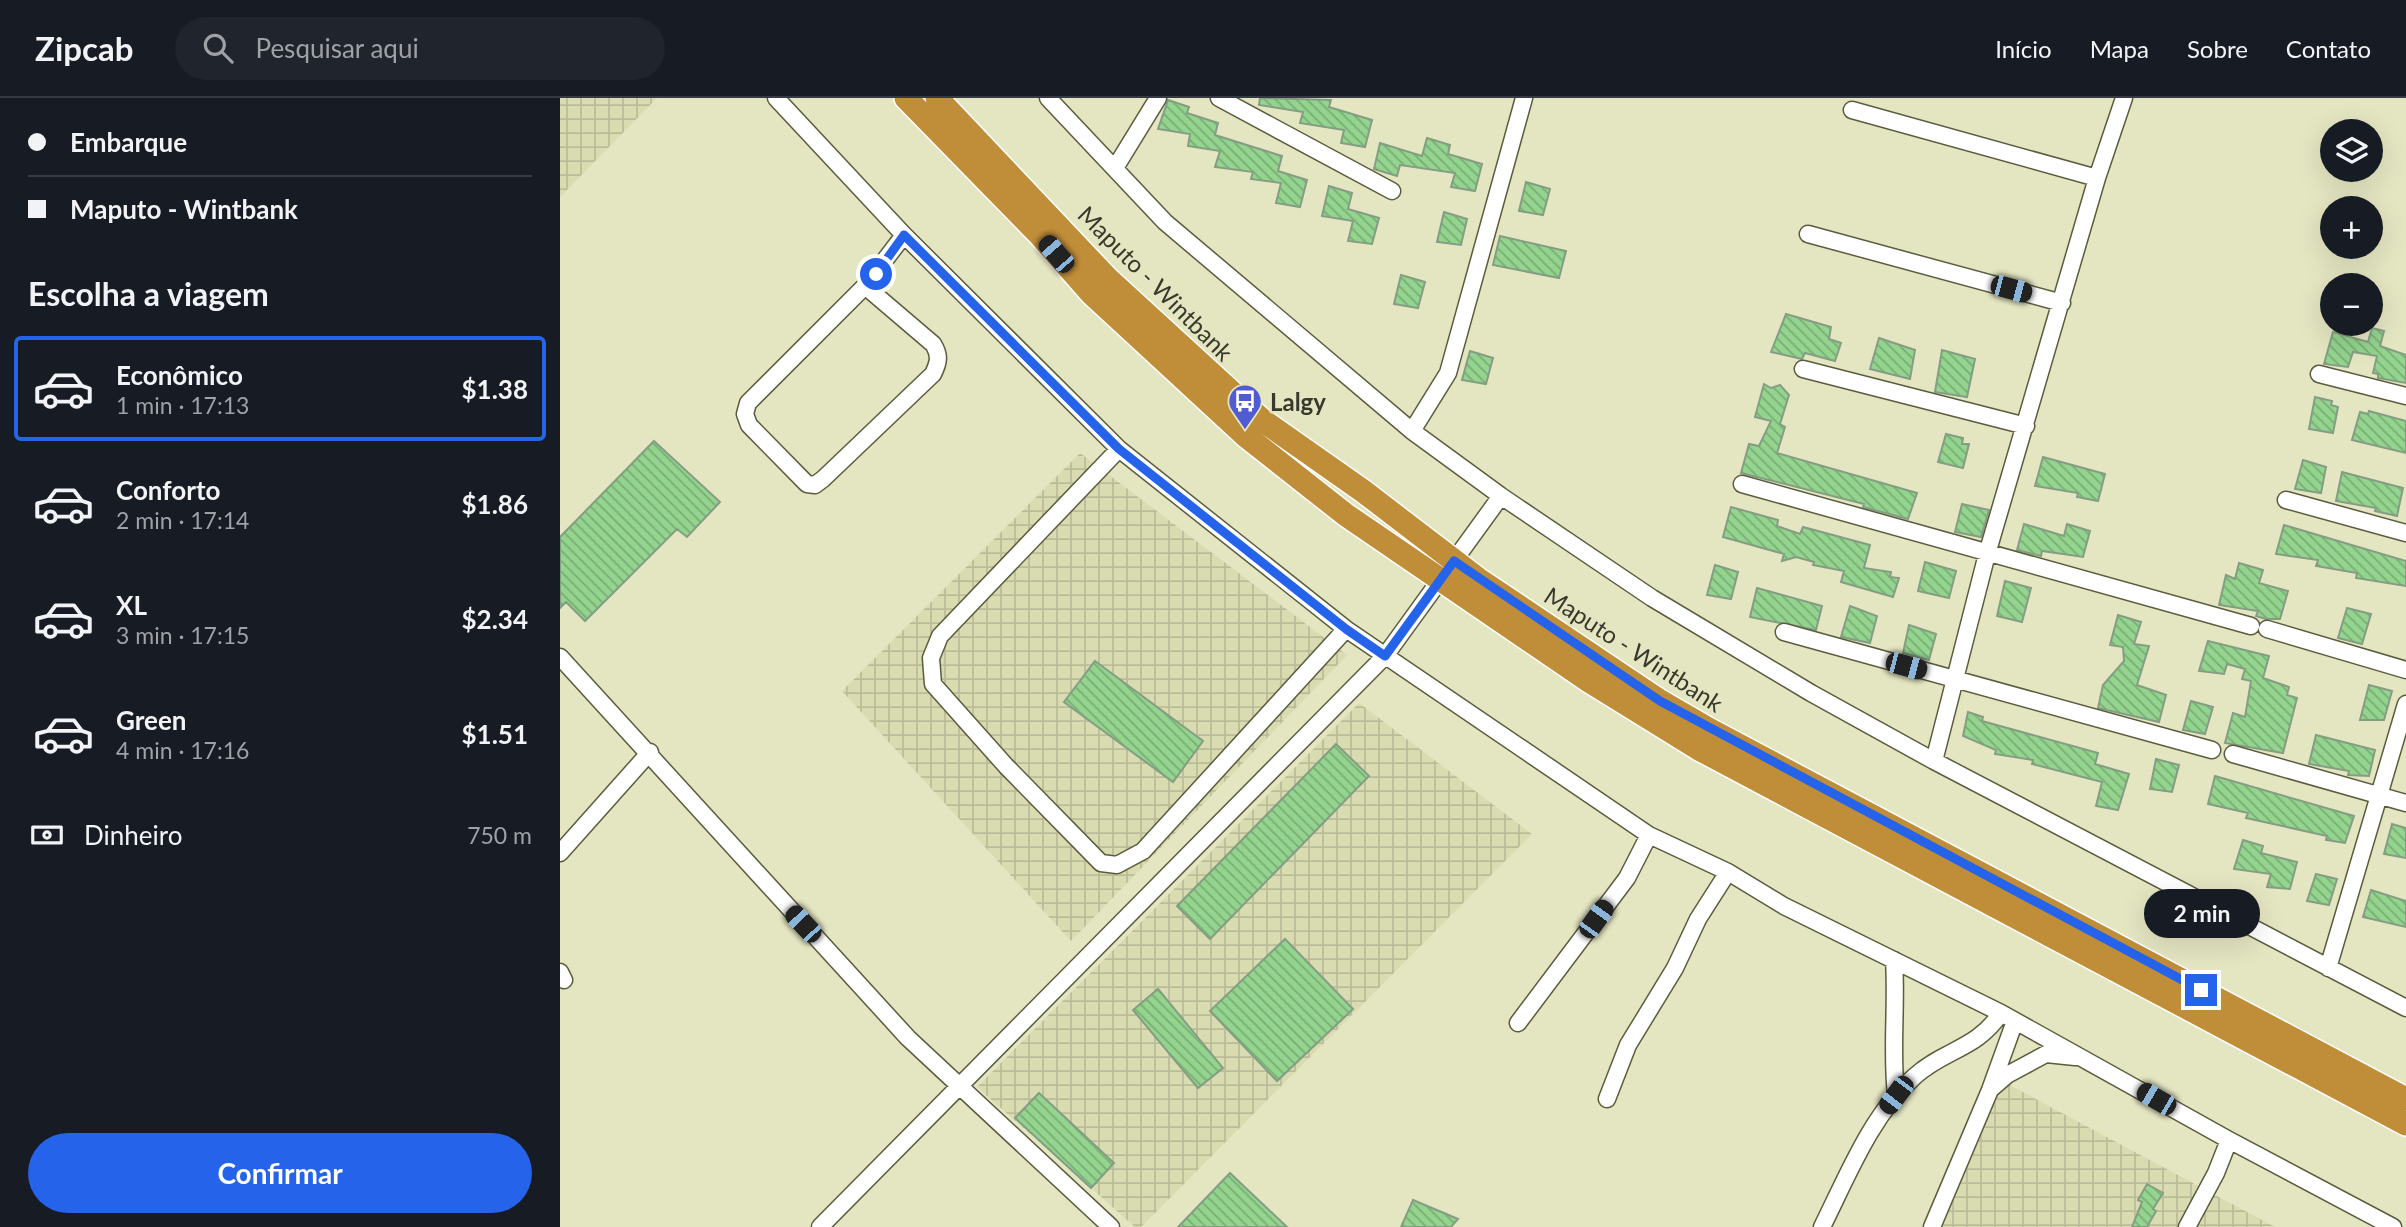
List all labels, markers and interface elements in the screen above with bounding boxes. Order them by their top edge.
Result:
search box [175,17,665,80]
text: Zipcab [35,28,133,68]
icon: search [199,29,237,67]
text: Pesquisar aqui [255,32,419,64]
text: Início [1995,34,2052,63]
text: Mapa [2090,34,2149,63]
text: Sobre [2187,34,2248,63]
text: Contato [2286,34,2371,63]
map controls [2320,119,2383,336]
button: layers [2320,119,2383,182]
text: Embarque [70,126,187,158]
text: Maputo - Wintbank [70,193,298,225]
button: + [2320,196,2383,259]
street label: Maputo - Wintbank [1073,200,1240,367]
car [1035,231,1078,277]
route start [860,258,892,290]
car [1988,273,2035,305]
button: − [2320,273,2383,336]
text: Escolha a viagem [28,274,269,313]
icon: car [32,357,95,420]
text: Econômico [116,359,243,391]
text: $1.38 [462,373,528,405]
bus stop icon: Lalgy [1226,382,1264,431]
place label: Lalgy [1270,387,1326,416]
text: 1 min · 17:13 [116,391,249,419]
icon: car [32,472,95,535]
text: Conforto [116,474,220,506]
text: $1.86 [462,488,528,520]
text: 2 min · 17:14 [116,506,249,534]
street label: Maputo - Wintbank [1539,580,1729,718]
icon: car [32,587,95,650]
text: XL [116,589,147,621]
text: $2.34 [462,603,528,635]
text: 3 min · 17:15 [116,621,249,649]
car [1883,650,1930,682]
icon: car [32,702,95,765]
text: Green [116,704,186,736]
text: $1.51 [462,718,528,750]
text: 4 min · 17:16 [116,736,249,764]
icon: cash [28,816,66,854]
text: Dinheiro [84,819,182,851]
text: 750 m [467,821,532,849]
callout: 2 min [2143,888,2259,938]
car [1576,896,1617,942]
text: 2 min [2173,899,2231,927]
car [781,901,826,947]
route end [2185,974,2217,1006]
car [1875,1072,1918,1118]
car [2133,1079,2180,1119]
button: Confirmar [28,1133,532,1213]

